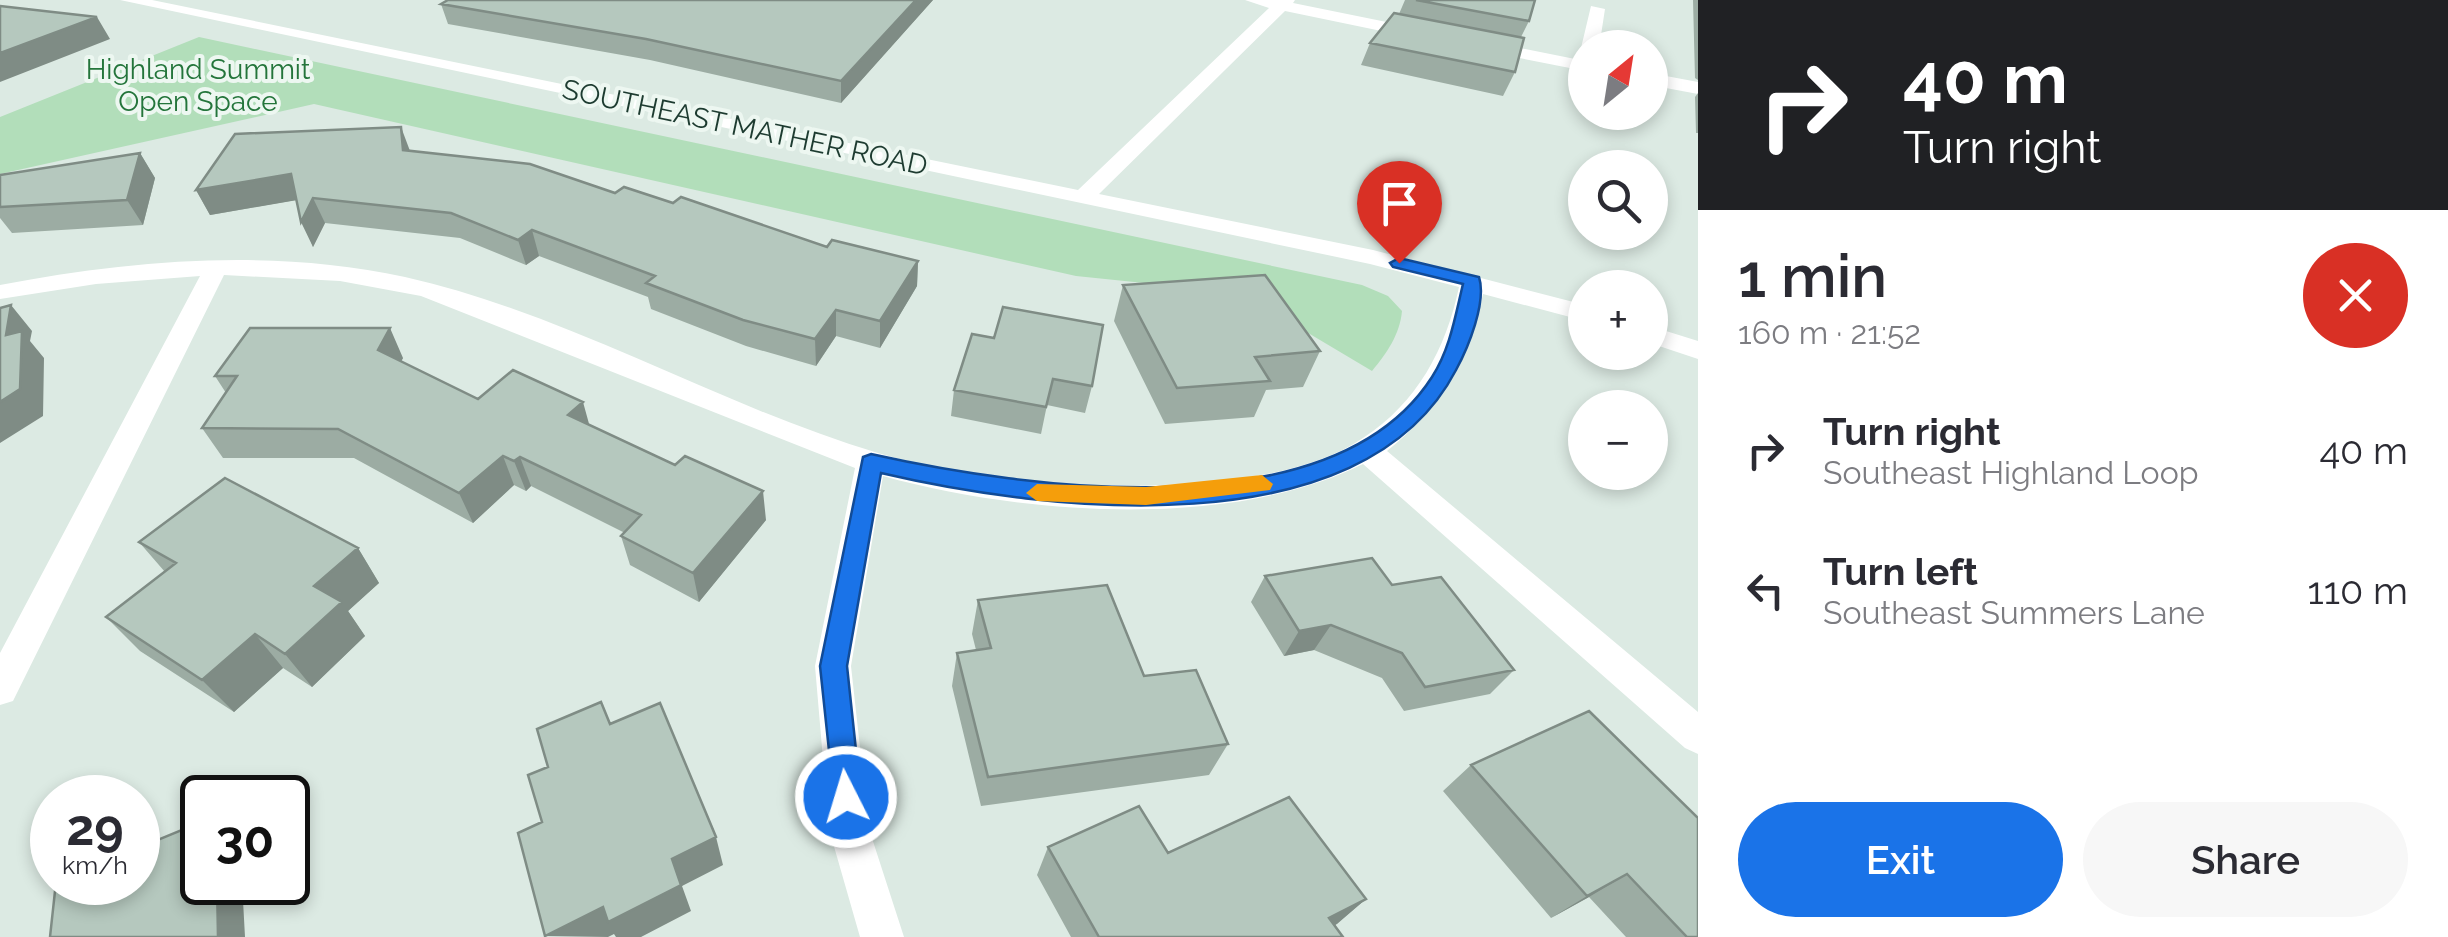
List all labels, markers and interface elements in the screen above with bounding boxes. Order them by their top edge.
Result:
north arrow [1568,30,1668,130]
map controls [1568,30,1668,490]
text: 40 m [1903,37,2068,119]
icon: right [1738,40,1868,170]
park label: Highland Summit Open Space [86,53,311,118]
street label: SOUTHEAST MATHER ROAD [559,73,930,182]
text: Turn right [1903,121,2101,174]
button: search [1568,150,1668,250]
pin [1357,161,1442,264]
icon: arrive [1372,176,1427,231]
text: 1 min [1738,241,1887,311]
button: close [2303,243,2408,348]
button: + [1568,270,1668,370]
text: 160 m · 21:52 [1738,314,1921,351]
button: − [1568,390,1668,490]
text: Turn right [1823,409,2000,454]
icon: right [1738,423,1793,478]
text: 40 m [2319,428,2408,473]
text: Southeast Highland Loop [1823,454,2198,491]
text: Turn left [1823,549,1978,594]
icon: left [1738,563,1793,618]
text: 110 m [2308,568,2408,613]
text: Southeast Summers Lane [1823,594,2205,631]
position arrow [794,745,898,849]
speed limit sign: 30 [180,775,310,905]
text: 29 [66,798,124,857]
button: Exit [1738,802,2063,917]
button: Share [2083,802,2408,917]
text: km/h [62,850,128,880]

